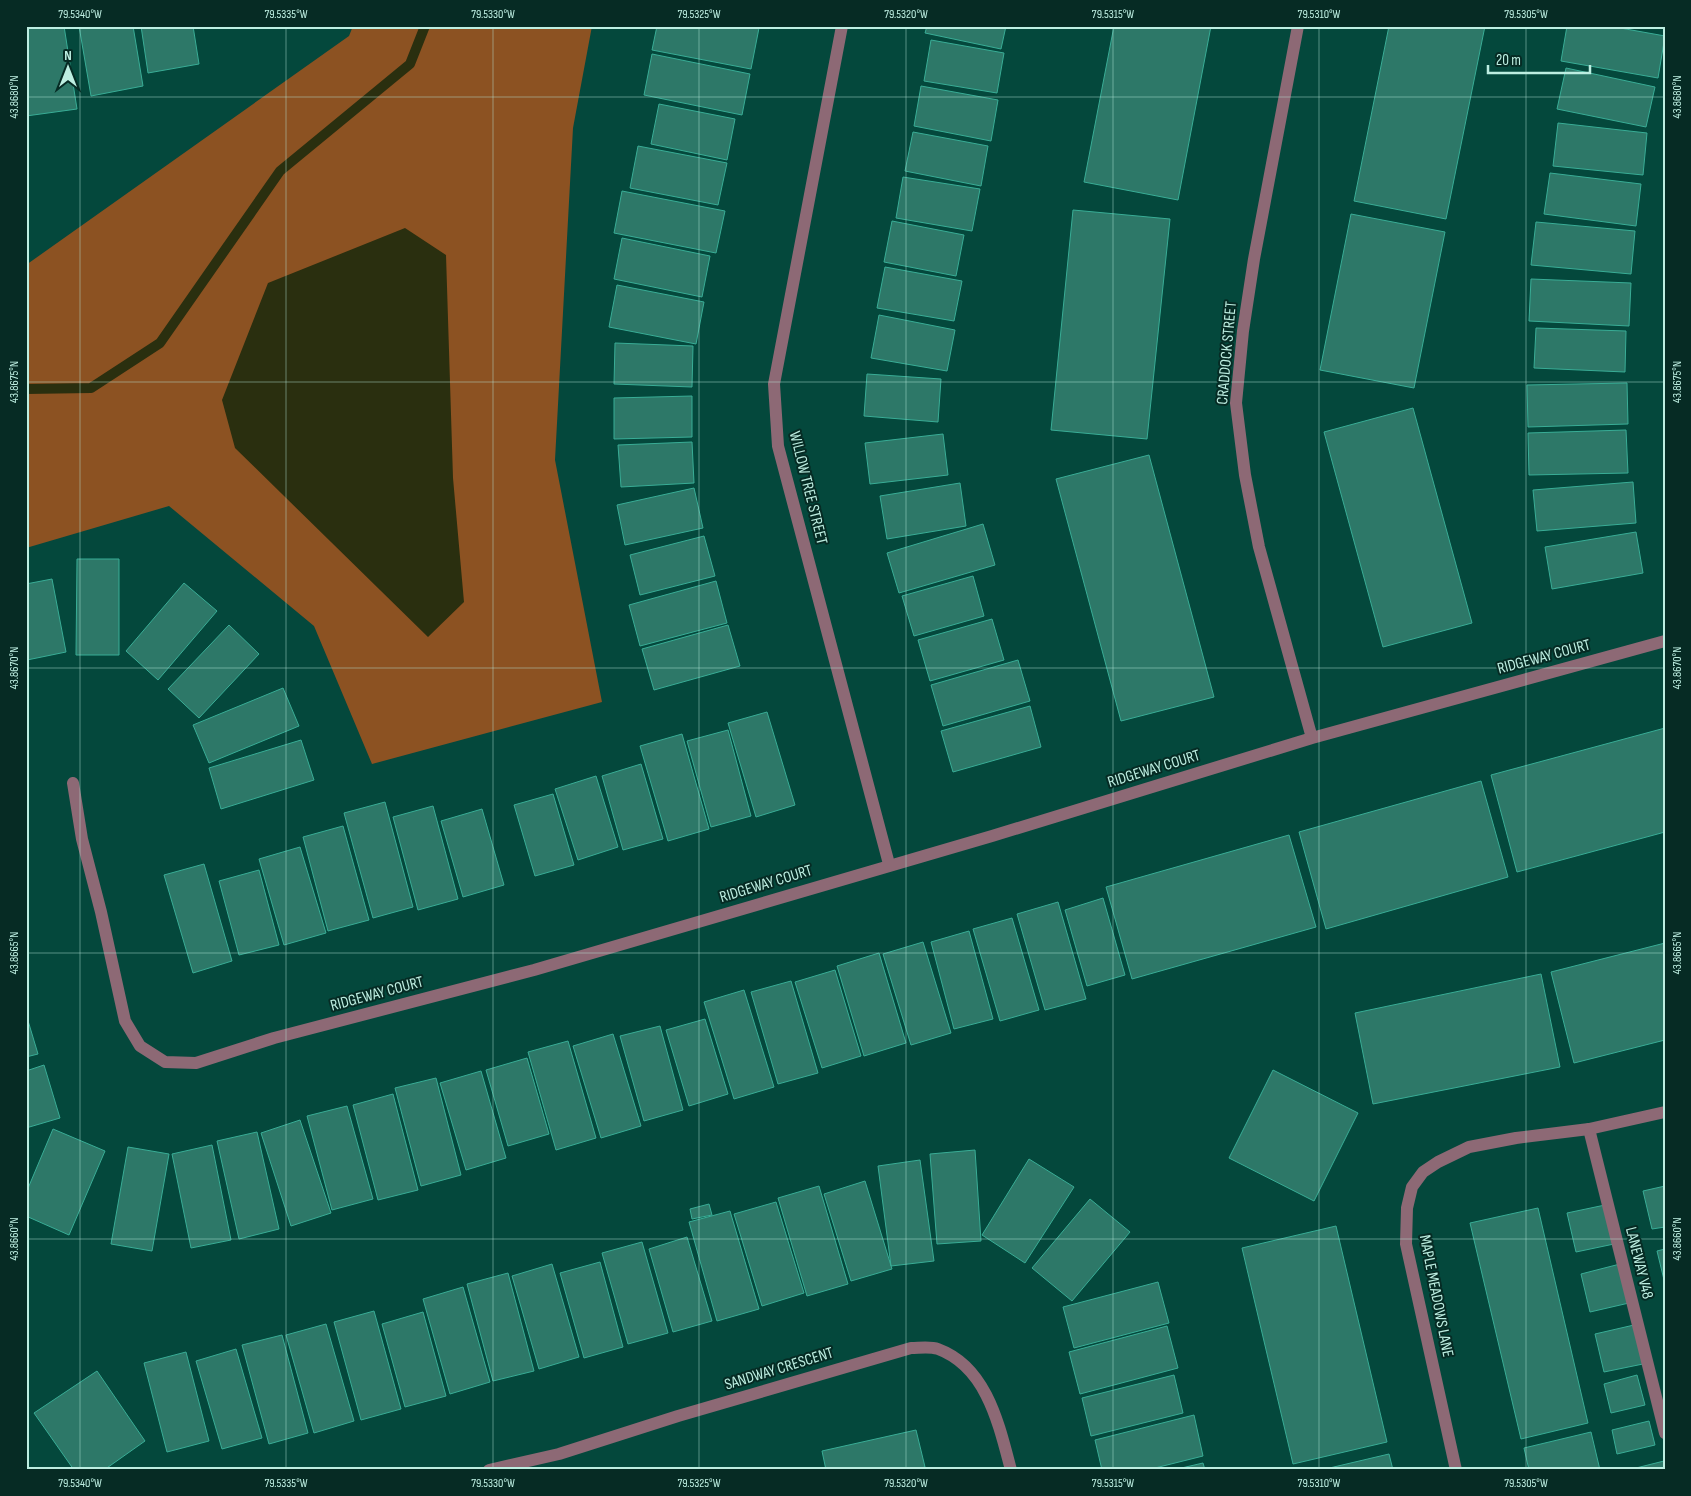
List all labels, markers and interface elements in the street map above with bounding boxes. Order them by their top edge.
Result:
text: 79.5340°W [58,7,102,22]
text: 79.5335°W [264,7,308,22]
text: 79.5330°W [471,7,515,22]
text: 79.5325°W [677,7,721,22]
text: 79.5320°W [884,7,928,22]
text: 79.5315°W [1092,7,1134,22]
text: 79.5310°W [1298,7,1341,22]
text: 79.5305°W [1504,7,1548,22]
north arrow [42,42,92,92]
scale bar [1488,42,1591,74]
text: N [64,47,72,64]
text: 20 m [1496,51,1521,70]
text: 43.8680°N [7,75,22,119]
text: 43.8680°N [1670,75,1685,119]
street label: CRADDOCK STREET [1213,300,1241,405]
text: 43.8675°N [7,361,22,403]
text: 43.8675°N [1670,361,1685,403]
street label: WILLOW TREE STREET [785,429,831,547]
street label: RIDGEWAY COURT [1495,635,1593,679]
text: 43.8670°N [7,647,22,689]
text: 43.8670°N [1670,647,1685,689]
street label: RIDGEWAY COURT [1105,746,1203,792]
street label: RIDGEWAY COURT [717,861,815,907]
text: 43.8665°N [7,932,22,974]
text: 43.8665°N [1670,932,1685,974]
street label: RIDGEWAY COURT [328,972,426,1016]
text: 43.8660°N [7,1217,22,1261]
text: 43.8660°N [1670,1217,1685,1261]
street label: LANEWAY V48 [1621,1225,1657,1301]
street label: MAPLE MEADOWS LANE [1415,1233,1457,1359]
street label: SANDWAY CRESCENT [722,1343,836,1395]
text: 79.5340°W [58,1476,102,1491]
text: 79.5335°W [264,1476,308,1491]
text: 79.5330°W [471,1476,515,1491]
text: 79.5325°W [677,1476,721,1491]
text: 79.5320°W [884,1476,928,1491]
text: 79.5315°W [1092,1476,1134,1491]
text: 79.5310°W [1298,1476,1341,1491]
text: 79.5305°W [1504,1476,1548,1491]

